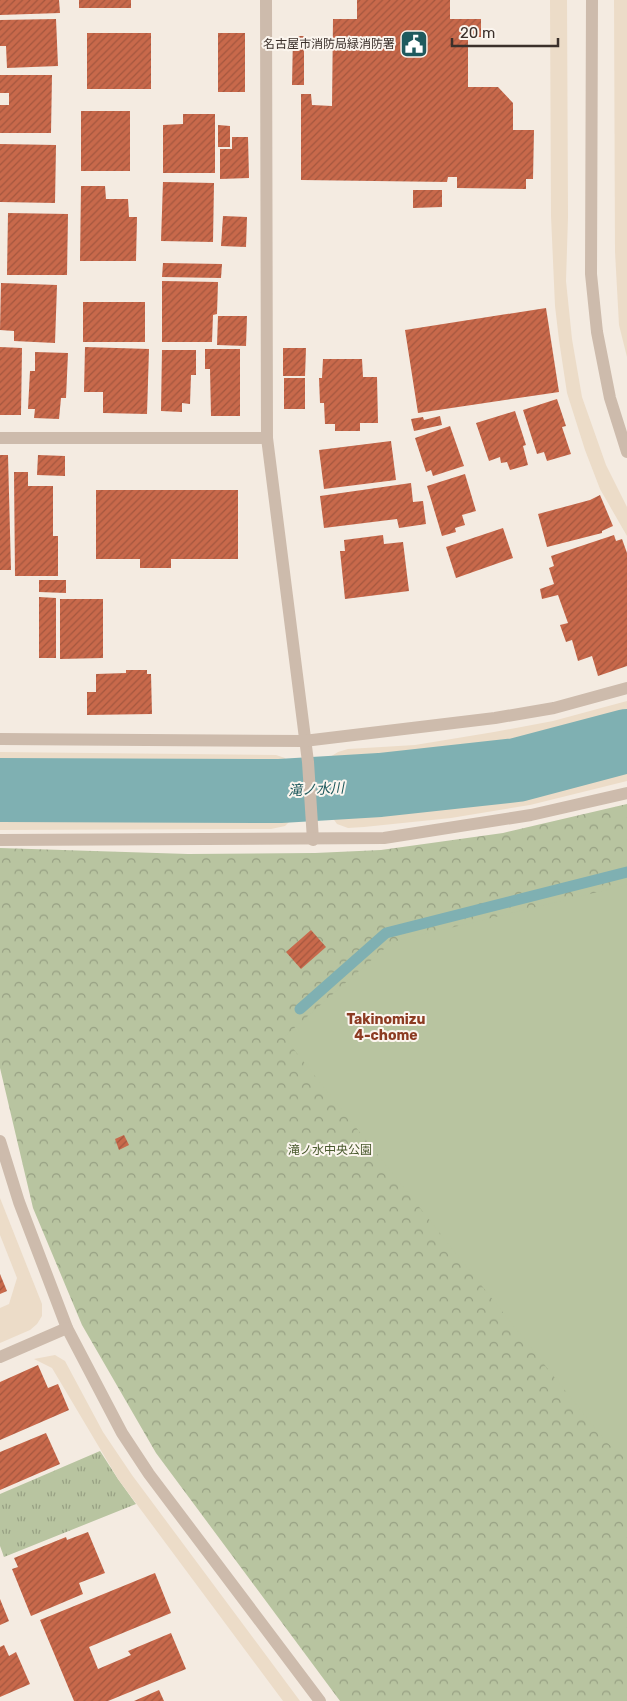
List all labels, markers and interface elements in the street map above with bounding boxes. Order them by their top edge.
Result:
scale bar [452,15,558,47]
text: 20 m [460,24,495,42]
public building icon: 名古屋市消防局緑消防署 [399,29,429,59]
place label: 名古屋市消防局緑消防署 [263,37,395,51]
water label: 滝ノ水川 [288,779,346,799]
district label: Takinomizu 4-chome [346,1011,426,1044]
park label: 滝ノ水中央公園 [288,1143,372,1157]

